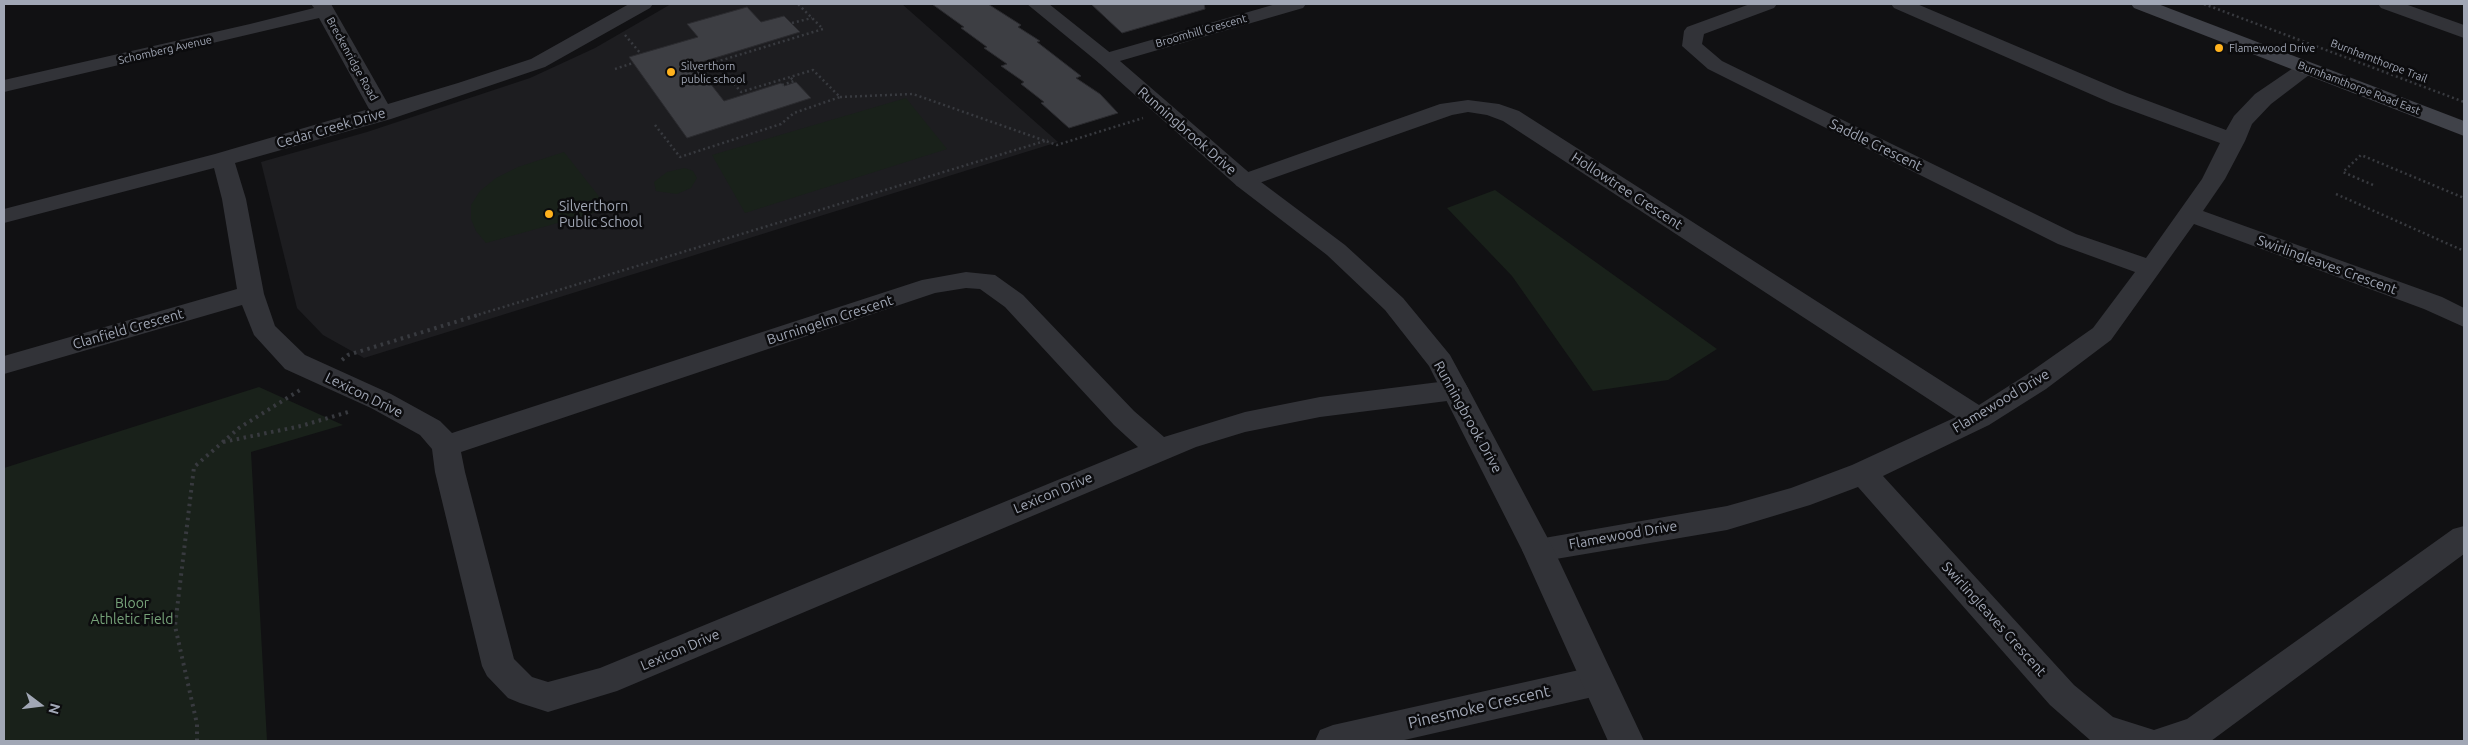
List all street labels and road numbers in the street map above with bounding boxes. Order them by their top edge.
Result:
street label: Broomhill Crescent [1154,12,1248,50]
street label: Breckenridge Road [324,15,380,103]
street label: Schomberg Avenue [117,33,213,67]
street label: Burnhamthorpe Trail [2329,36,2429,86]
street label: Burnhamthorpe Road East [2296,59,2422,117]
street label: Runningbrook Drive [1134,84,1240,178]
street label: Cedar Creek Drive [274,104,388,152]
street label: Saddle Crescent [1827,115,1925,175]
street label: Hollowtree Crescent [1568,149,1686,233]
street label: Swirlingleaves Crescent [2255,232,2399,298]
street label: Burningelm Crescent [765,292,895,348]
street label: Clanfield Crescent [71,305,185,353]
street label: Runningbrook Drive [1430,358,1506,476]
street label: Flamewood Drive [1950,366,2052,436]
street label: Lexicon Drive [322,369,406,421]
street label: Lexicon Drive [1011,469,1095,517]
street label: Flamewood Drive [1567,517,1679,553]
street label: Swirlingleaves Crescent [1938,558,2050,680]
street label: Lexicon Drive [638,626,722,674]
street label: Pinesmoke Crescent [1406,681,1552,733]

